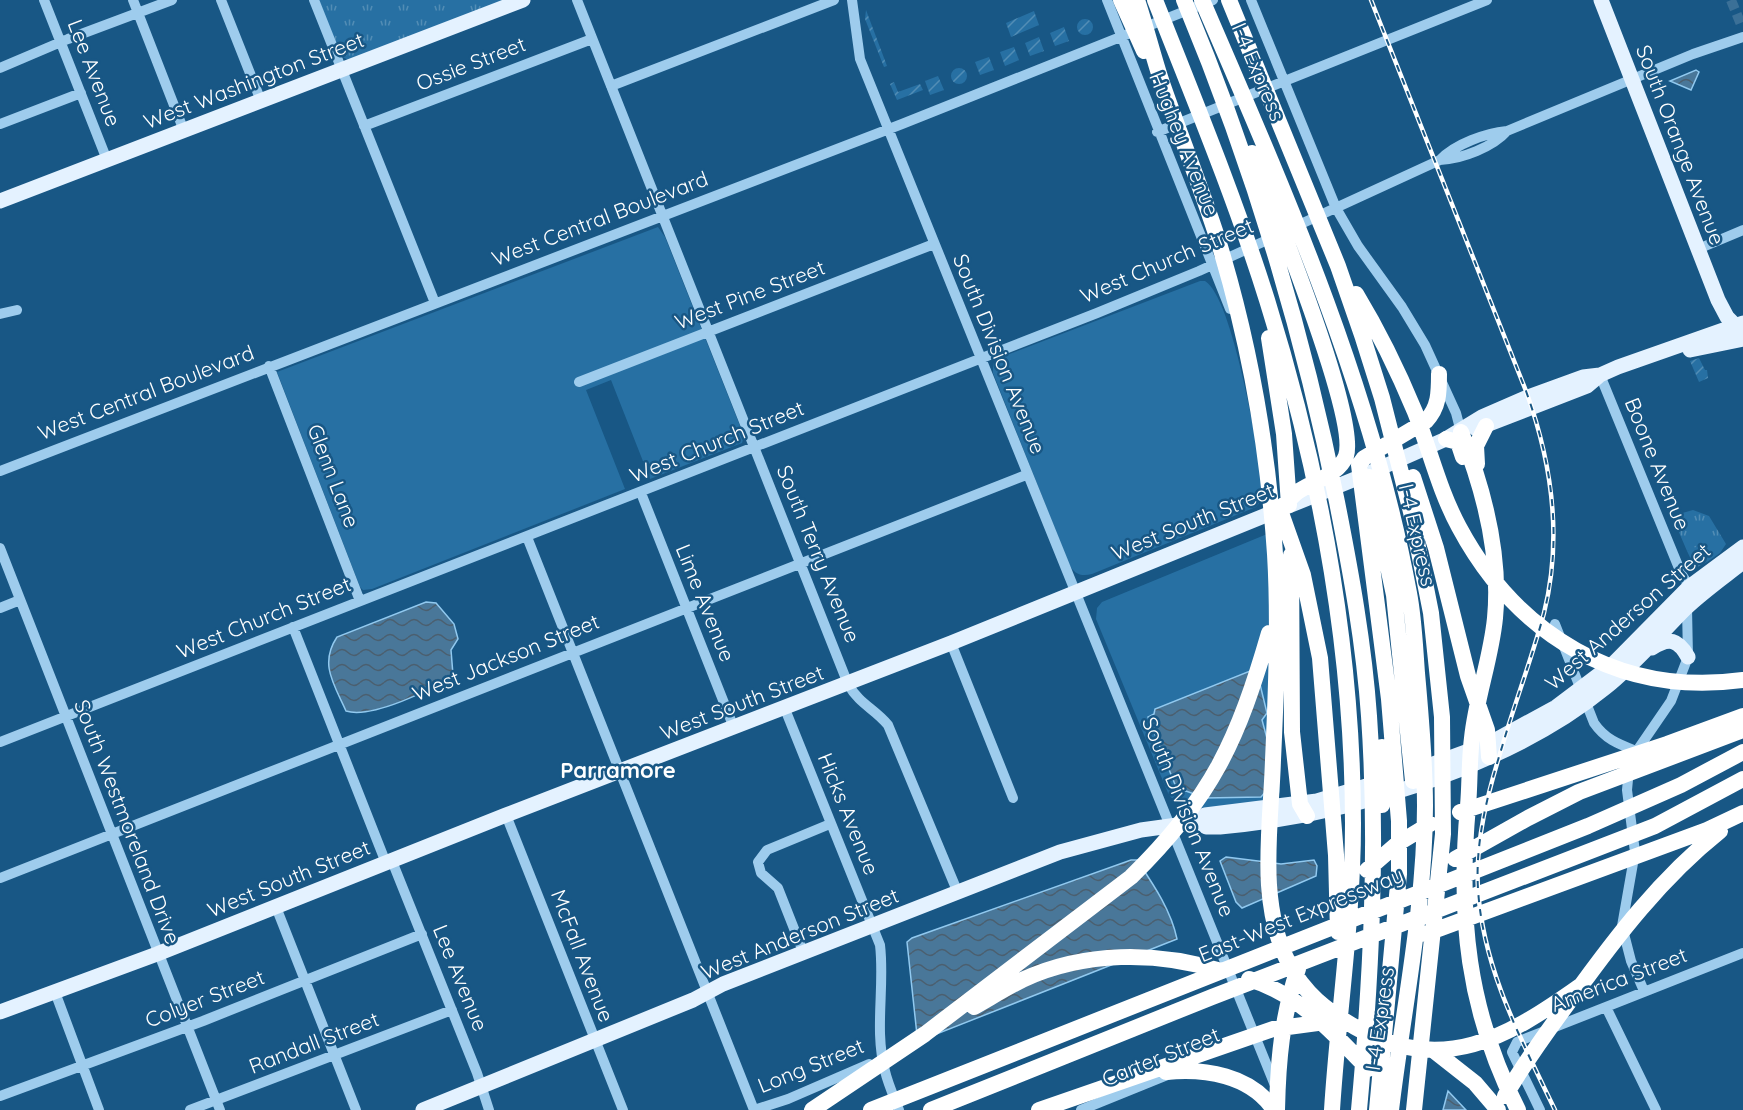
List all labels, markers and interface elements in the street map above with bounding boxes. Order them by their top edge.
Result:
street label: Lee Avenue [63,15,127,130]
street label: I-4 Express [1227,19,1291,125]
street label: West Washington Street [140,26,367,134]
street label: Ossie Street [412,30,529,96]
street label: South Orange Avenue [1631,41,1731,248]
street label: Hughey Avenue [1144,68,1226,219]
street label: West Central Boulevard [488,165,711,271]
street label: West Church Street [1076,212,1257,308]
street label: South Division Avenue [948,250,1052,457]
street label: West Pine Street [671,253,828,335]
street label: West Central Boulevard [34,339,257,445]
street label: West Church Street [626,394,808,488]
street label: Boone Avenue [1620,394,1696,534]
street label: Glenn Lane [302,420,366,531]
street label: South Terry Avenue [771,461,866,646]
street label: West South Street [1107,477,1278,566]
street label: I-4 Express [1394,481,1442,588]
street label: West Anderson Street [1539,537,1715,695]
street label: Lime Avenue [671,540,741,665]
street label: West Church Street [173,570,355,664]
street label: West Jackson Street [408,608,603,706]
street label: West South Street [656,659,827,745]
street label: South Westmoreland Drive [69,696,187,948]
street label: South Division Avenue [1137,713,1241,920]
street label: Hicks Avenue [813,749,885,878]
district label: Parramore [560,756,676,784]
street label: West South Street [203,834,374,923]
street label: East-West Expressway [1194,861,1407,967]
street label: West Anderson Street [697,882,902,985]
street label: McFall Avenue [546,886,620,1025]
street label: Lee Avenue [428,921,494,1035]
street label: America Street [1547,941,1690,1017]
street label: Colyer Street [141,963,268,1033]
street label: I-4 Express [1359,965,1399,1072]
street label: Randall Street [245,1005,382,1079]
street label: Carter Street [1098,1021,1223,1091]
street label: Long Street [754,1032,868,1098]

